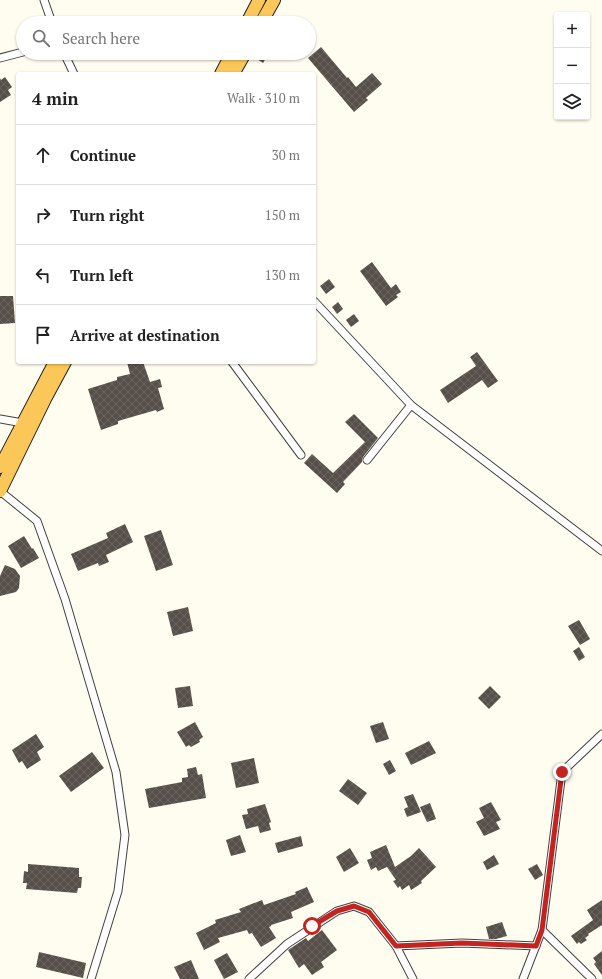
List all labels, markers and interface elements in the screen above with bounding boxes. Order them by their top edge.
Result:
map controls [554,12,590,120]
button: + [554,12,590,48]
search box [16,16,316,60]
icon: search [30,27,52,49]
text: Search here [62,28,140,48]
button: − [554,48,590,84]
button: layers [554,84,590,120]
text: 4 min [32,87,79,110]
text: Walk · 310 m [227,89,300,107]
icon: ahead [32,144,54,166]
text: Continue [70,145,136,165]
text: 30 m [272,146,300,164]
icon: right [32,204,54,226]
text: Turn right [70,205,145,225]
text: 150 m [265,206,300,224]
icon: left [32,264,54,286]
text: Turn left [70,265,134,285]
text: 130 m [265,266,300,284]
icon: arrive [32,324,54,346]
text: Arrive at destination [70,325,220,345]
route end [553,763,571,781]
route start [303,917,321,935]

